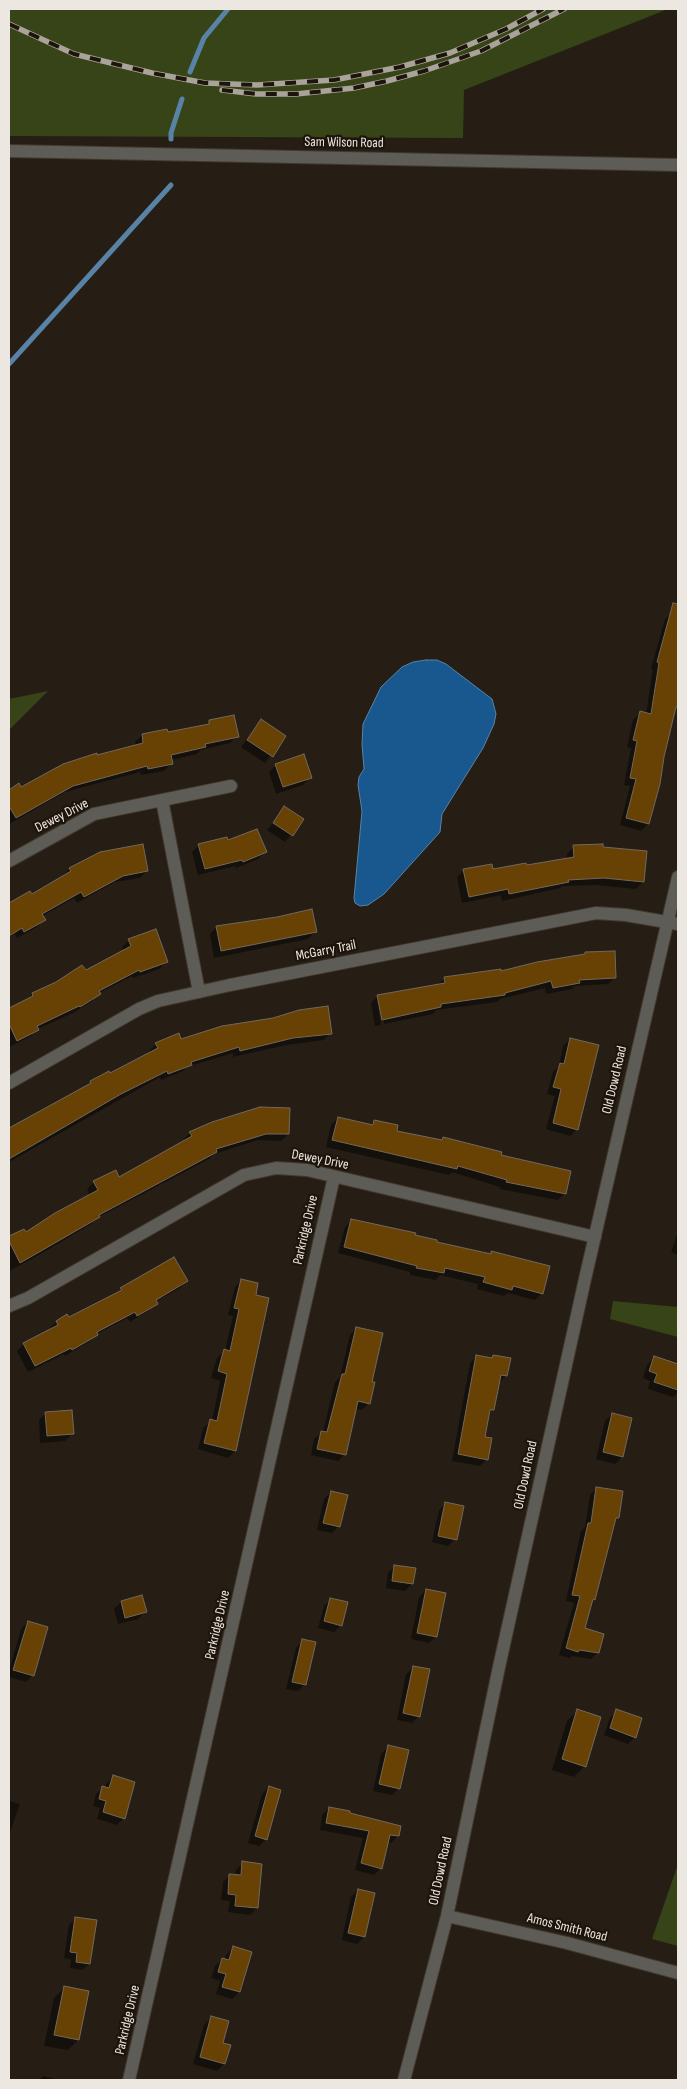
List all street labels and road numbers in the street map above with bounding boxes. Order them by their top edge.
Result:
street label: Sam Wilson Road [304,134,384,152]
street label: Dewey Drive [32,795,92,837]
street label: McGarry Trail [294,937,358,965]
street label: Old Dowd Road [599,1044,631,1116]
street label: Dewey Drive [290,1146,350,1174]
street label: Parkridge Drive [290,1194,322,1266]
street label: Old Dowd Road [511,1439,541,1511]
street label: Parkridge Drive [202,1589,234,1661]
street label: Old Dowd Road [426,1835,456,1907]
street label: Amos Smith Road [525,1910,609,1946]
street label: Parkridge Drive [112,1984,144,2056]

